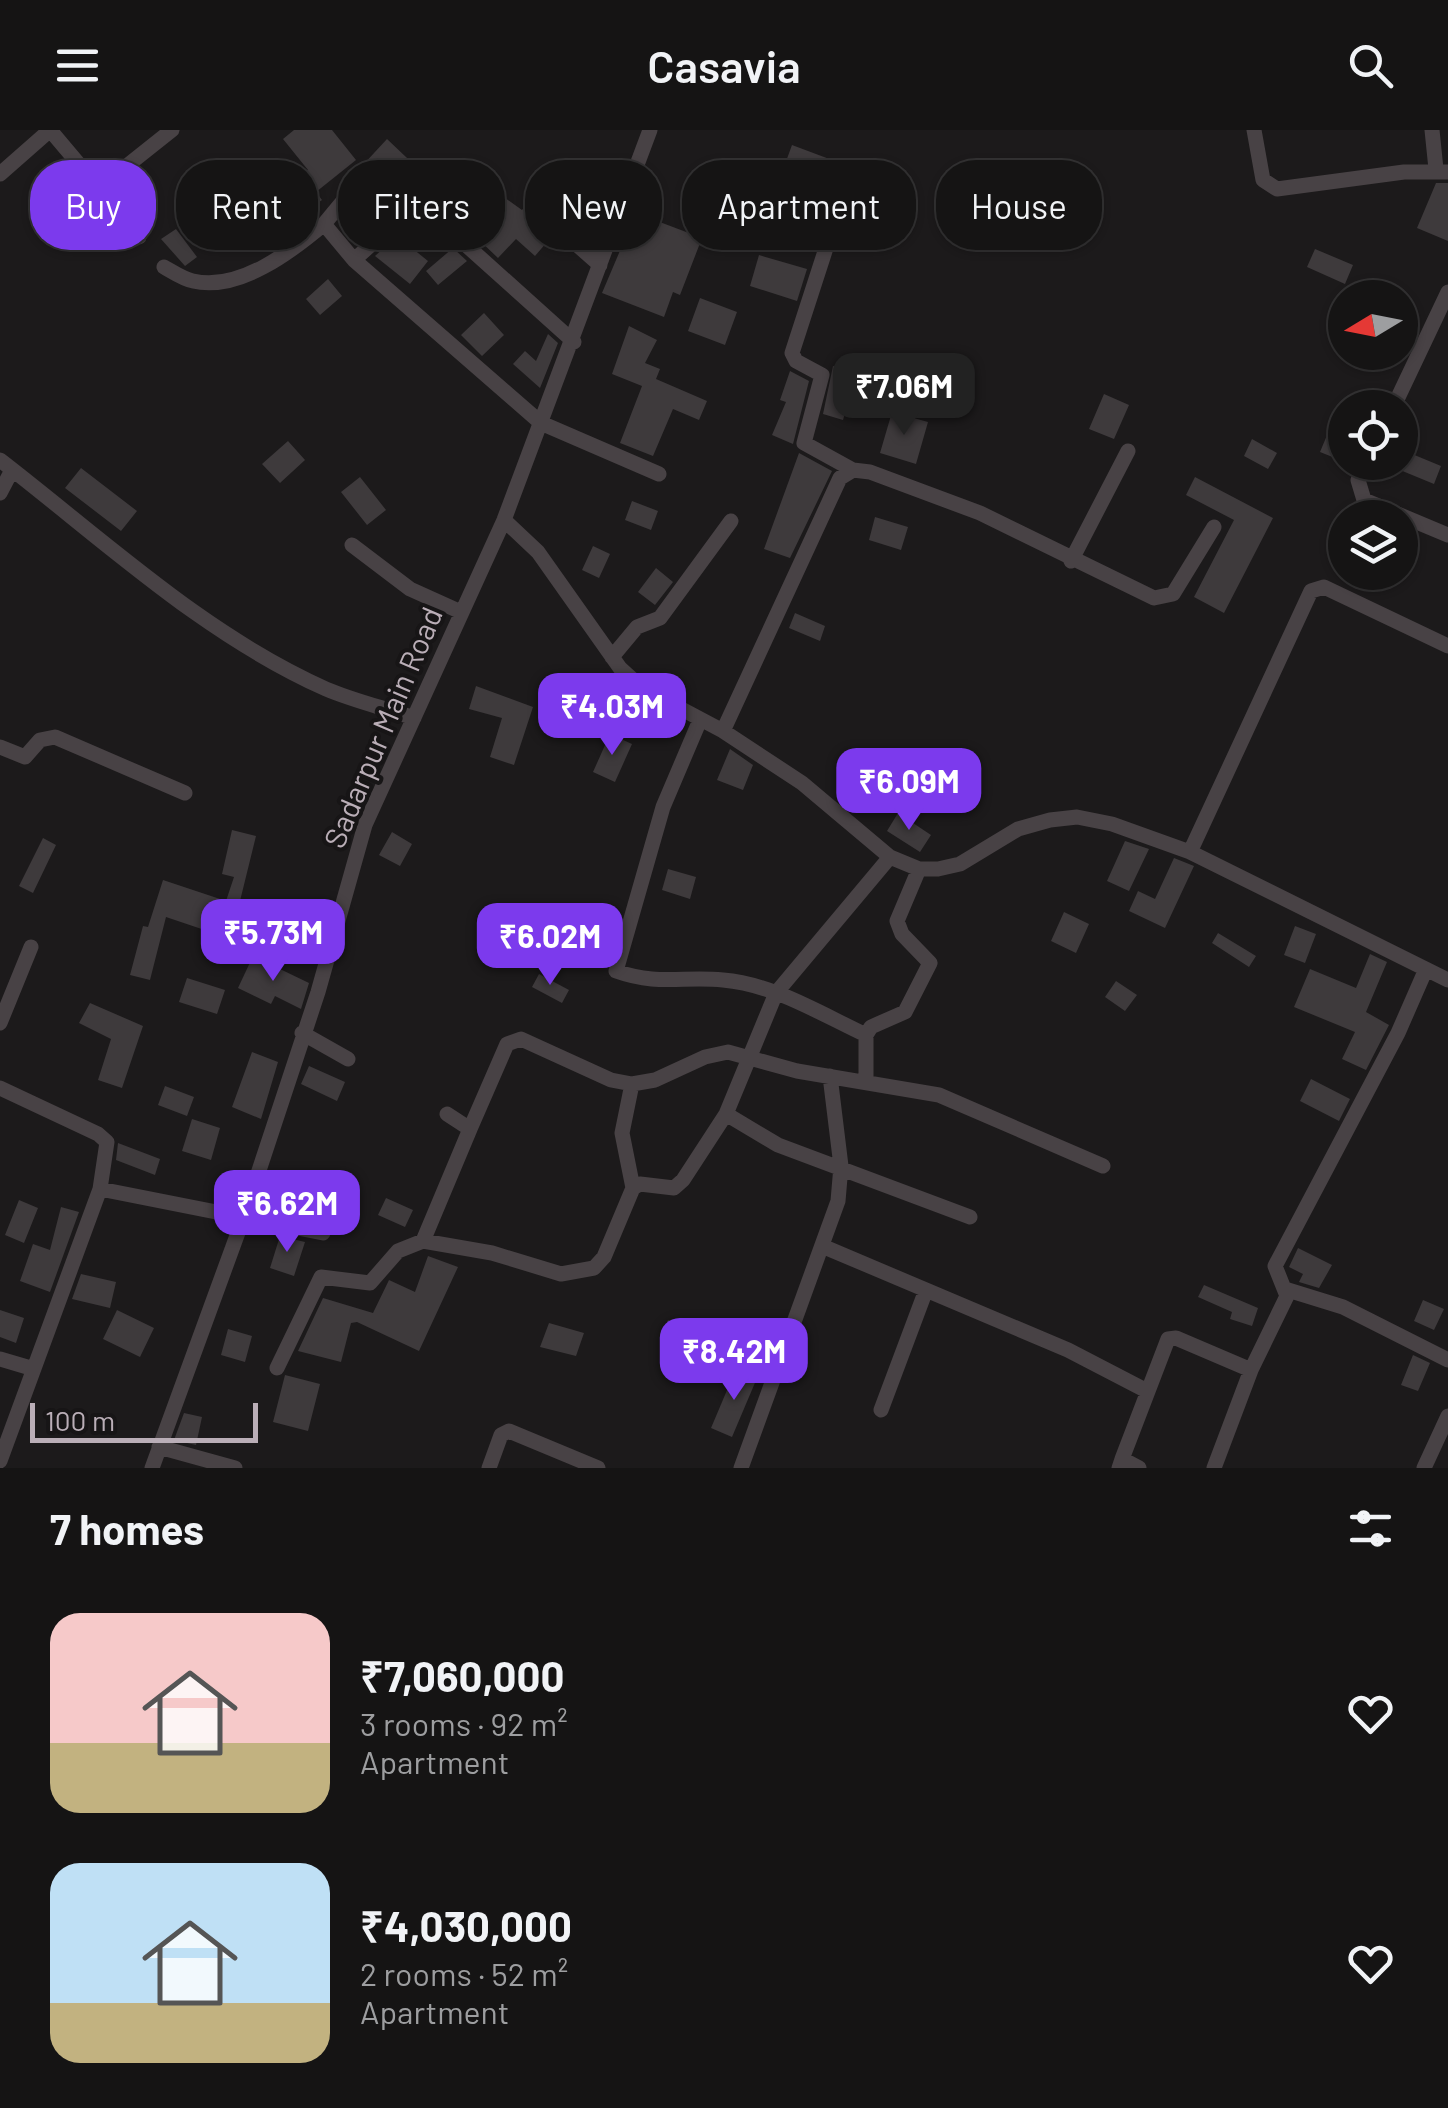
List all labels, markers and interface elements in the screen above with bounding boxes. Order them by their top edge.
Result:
icon: menu [50,38,105,93]
text: Casavia [647,38,801,92]
icon: search [1343,38,1398,93]
chip: Buy [30,160,156,250]
chip: Rent [176,160,318,250]
chip: Filters [338,160,505,250]
chip: New [525,160,662,250]
chip: Apartment [682,160,916,250]
chip: House [936,160,1102,250]
north arrow [1328,280,1418,370]
map controls [1328,280,1418,590]
pin: ₹7.06M [823,353,985,438]
text: ₹7.06M [855,366,953,404]
button: locate [1328,390,1418,480]
button: layers [1328,500,1418,590]
street label: Sadarpur Main Road [315,601,449,853]
pin: ₹4.03M [531,673,693,758]
text: ₹4.03M [560,686,664,724]
pin: ₹6.09M [828,748,990,833]
text: ₹6.09M [858,761,960,799]
pin: ₹5.73M [192,899,354,984]
pin: ₹6.02M [469,903,631,988]
text: ₹5.73M [223,912,323,950]
text: ₹6.02M [499,916,601,954]
pin: ₹6.62M [206,1170,368,1255]
text: ₹6.62M [236,1183,338,1221]
pin: ₹8.42M [653,1318,815,1403]
text: ₹8.42M [682,1331,786,1369]
scale bar [30,1398,258,1442]
text: 100 m [45,1403,115,1437]
icon: filters [1343,1501,1398,1556]
text: 7 homes [50,1503,204,1553]
text: ₹7,060,000 [360,1650,564,1700]
icon: home [130,1653,250,1773]
icon: heart [1343,1686,1398,1741]
text: 3 rooms · 92 m² [360,1704,568,1742]
text: Apartment [360,1742,509,1780]
text: ₹4,030,000 [360,1900,572,1950]
icon: home [130,1903,250,2023]
icon: heart [1343,1936,1398,1991]
text: 2 rooms · 52 m² [360,1954,568,1992]
text: Apartment [360,1992,509,2030]

